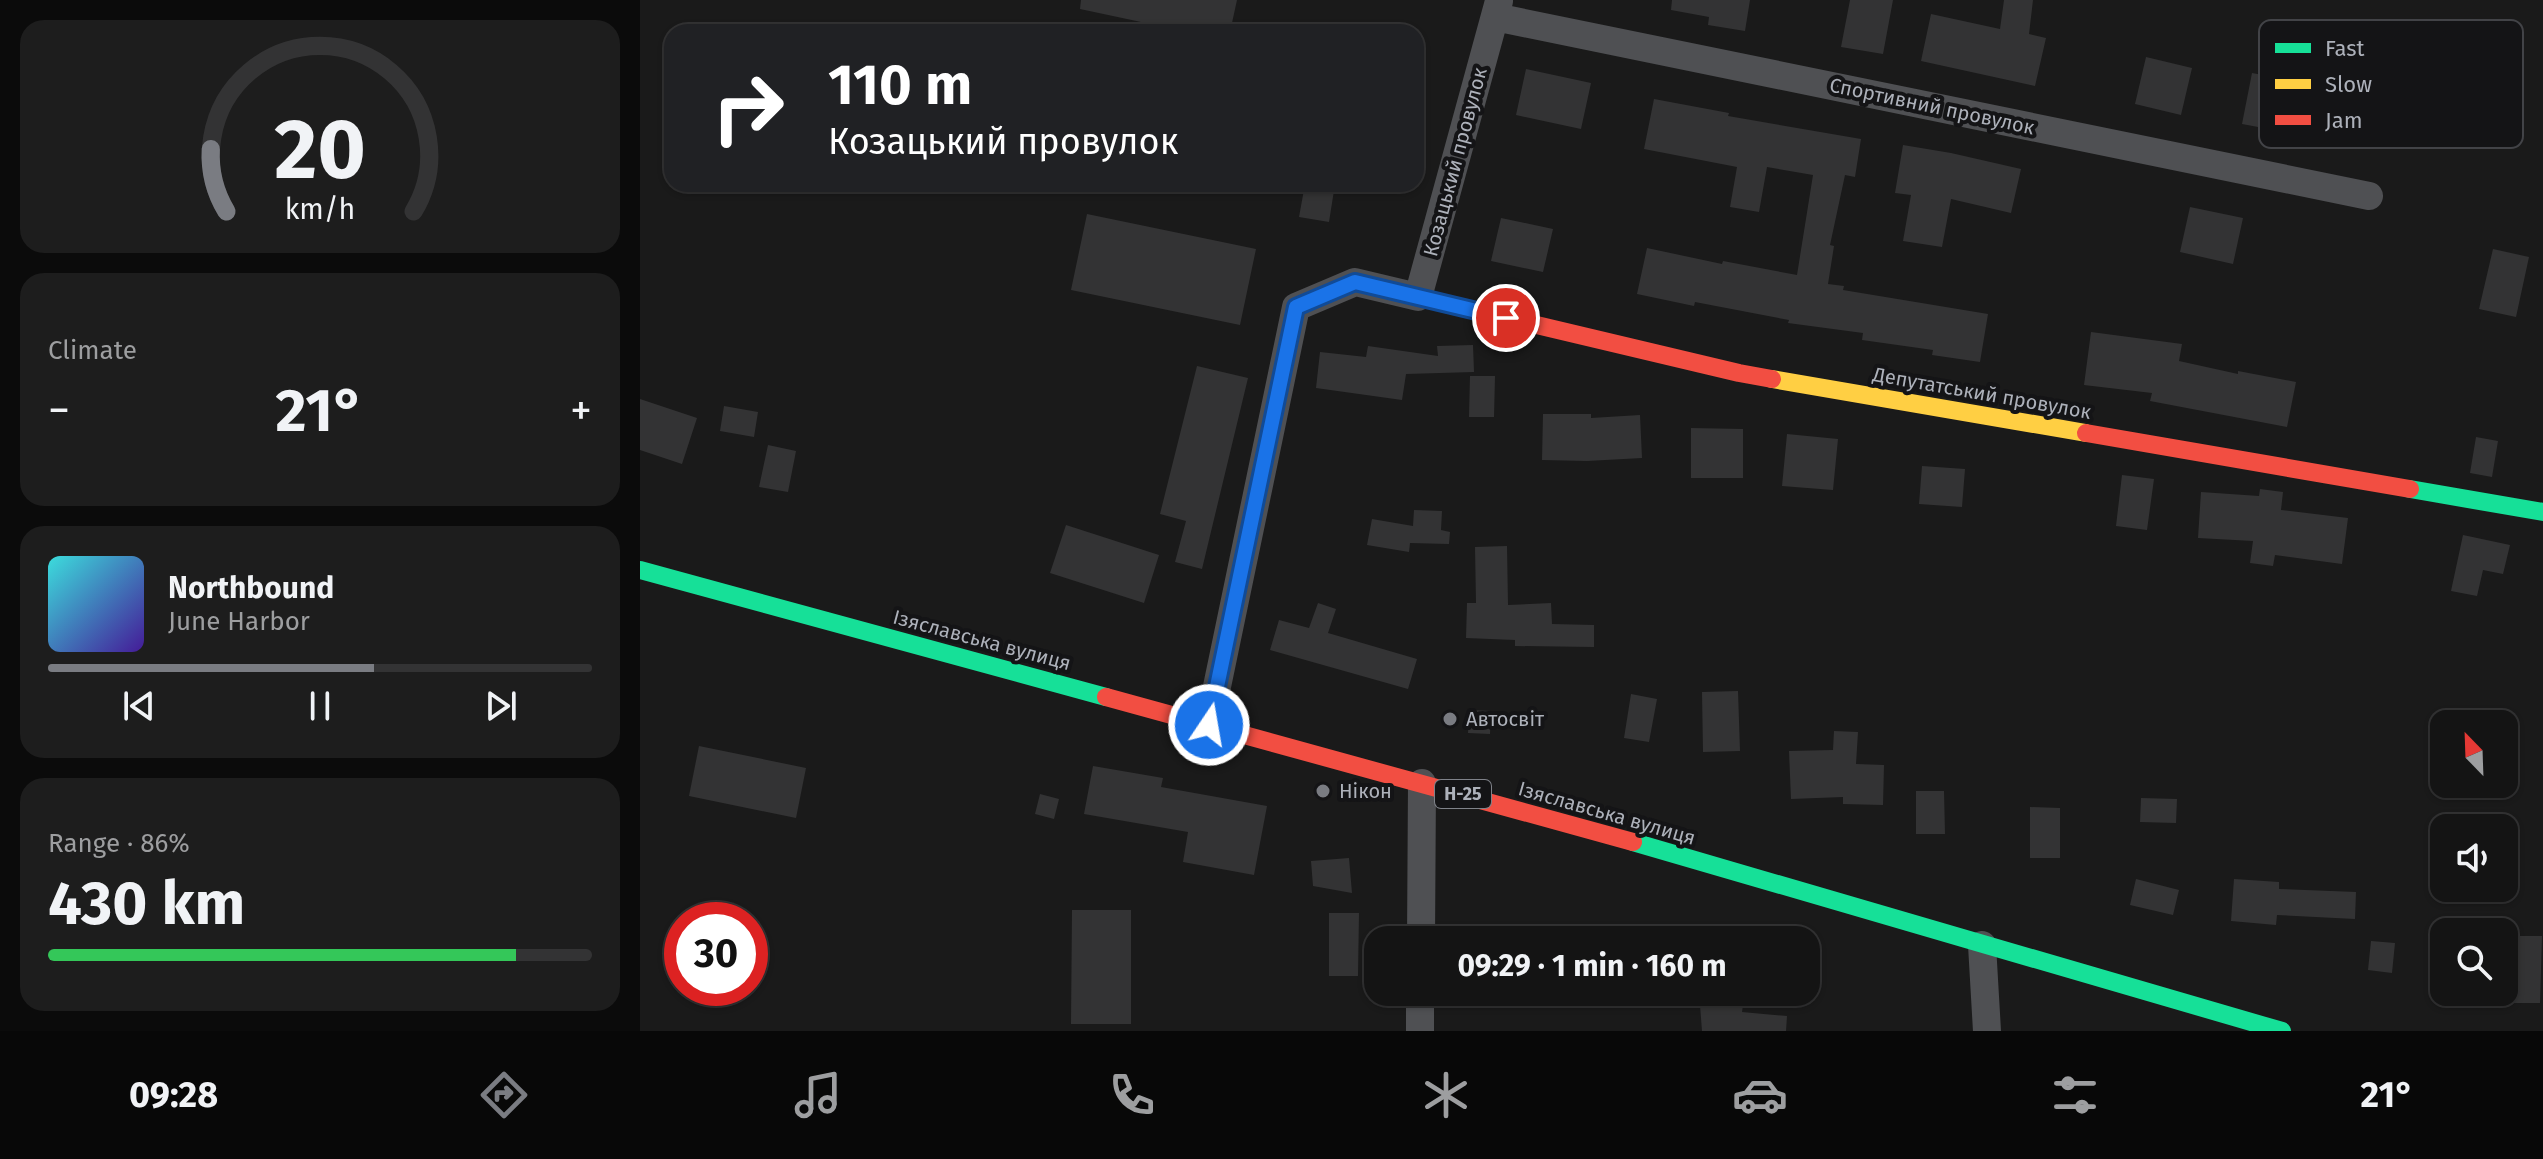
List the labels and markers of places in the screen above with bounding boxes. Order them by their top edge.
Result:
pin [1472,284,1540,352]
place label: Автосвіт [1466,707,1545,731]
marker: Автосвіт [1441,710,1459,728]
place label: Нікон [1339,779,1392,803]
marker: Нікон [1314,782,1332,800]

